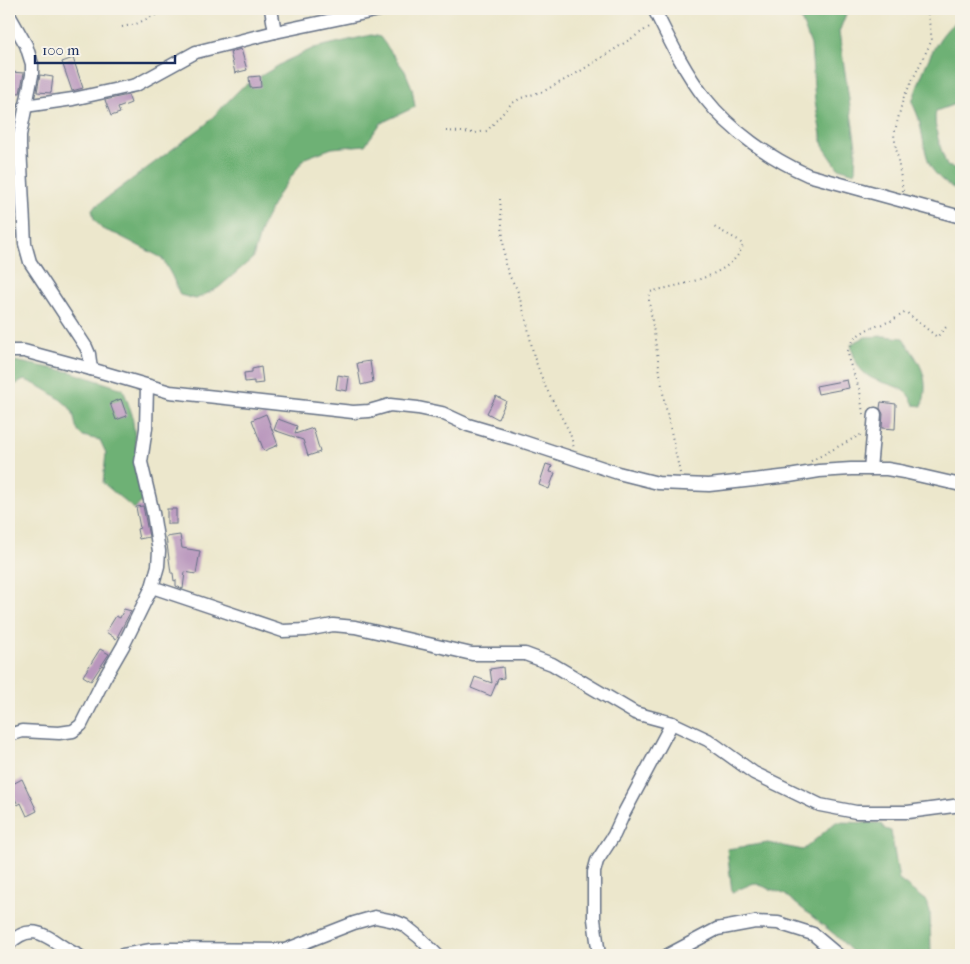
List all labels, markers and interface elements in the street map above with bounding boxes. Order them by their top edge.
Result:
scale bar [35,32,175,64]
text: 100 m [42,41,80,59]

